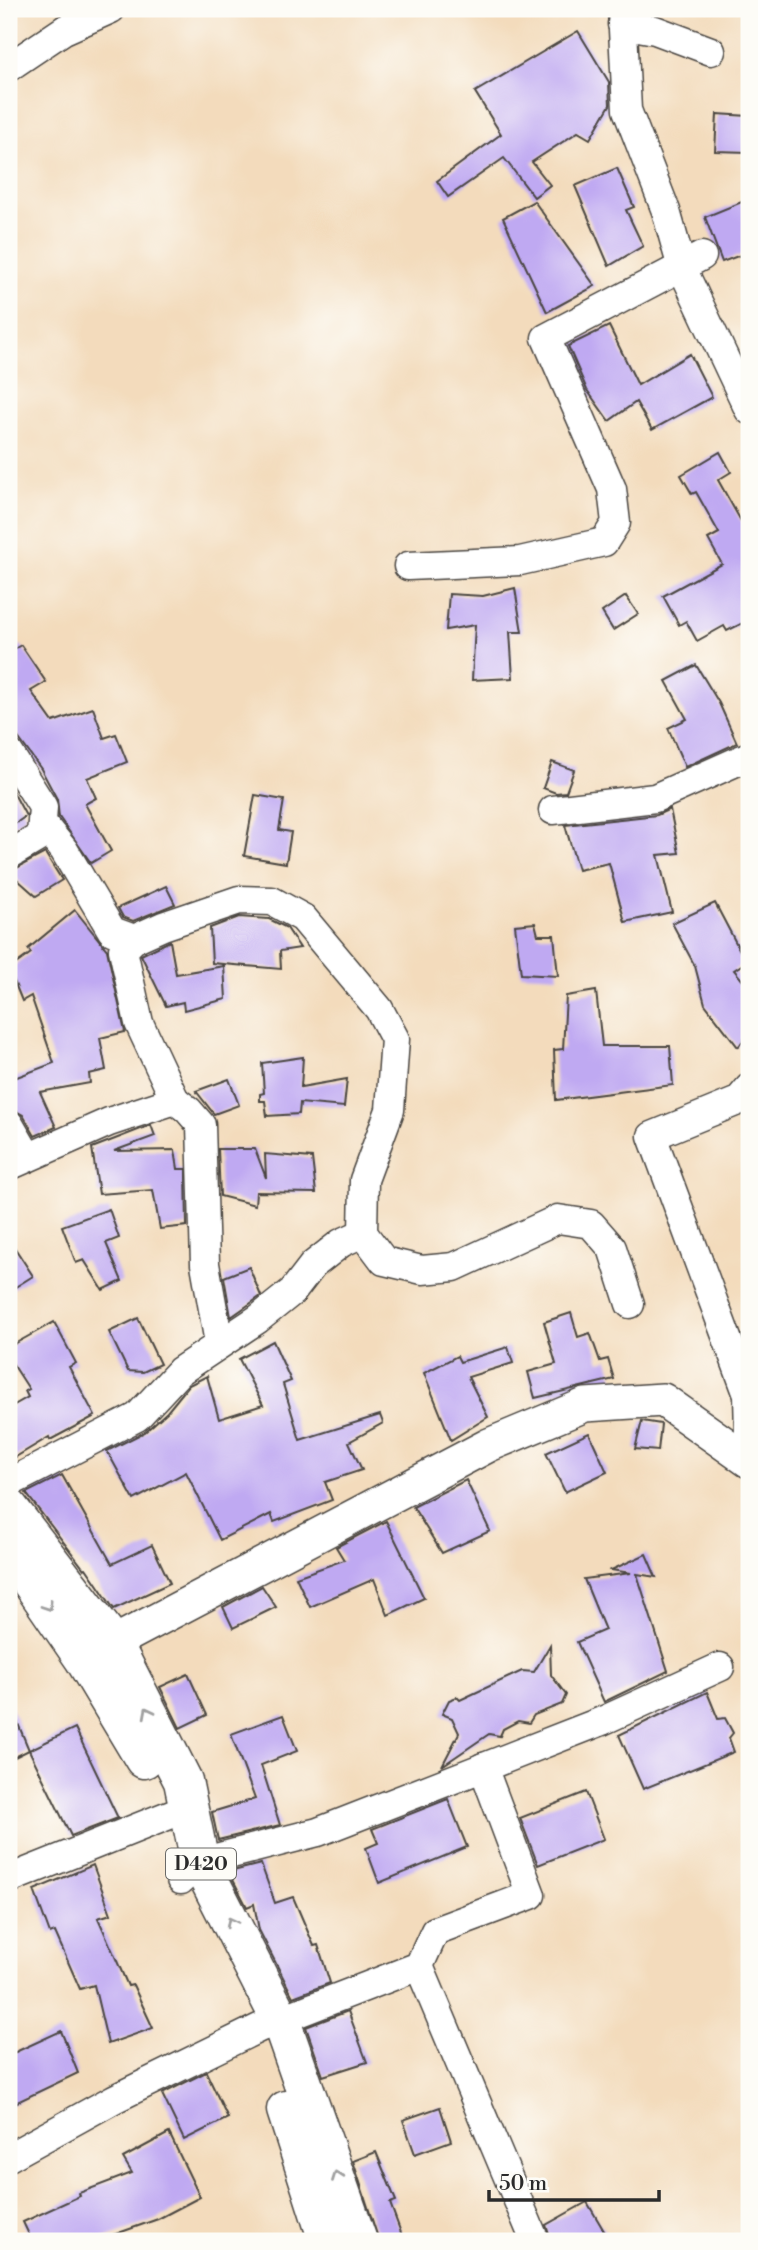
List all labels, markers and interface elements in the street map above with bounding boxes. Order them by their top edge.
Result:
one-way arrow [40,1598,53,1611]
one-way arrow [142,1707,156,1719]
road number: D420 [166,1848,236,1880]
one-way arrow [225,1917,239,1929]
scale bar [489,2159,658,2203]
one-way arrow [331,2171,345,2183]
text: 50 m [499,2171,547,2197]

